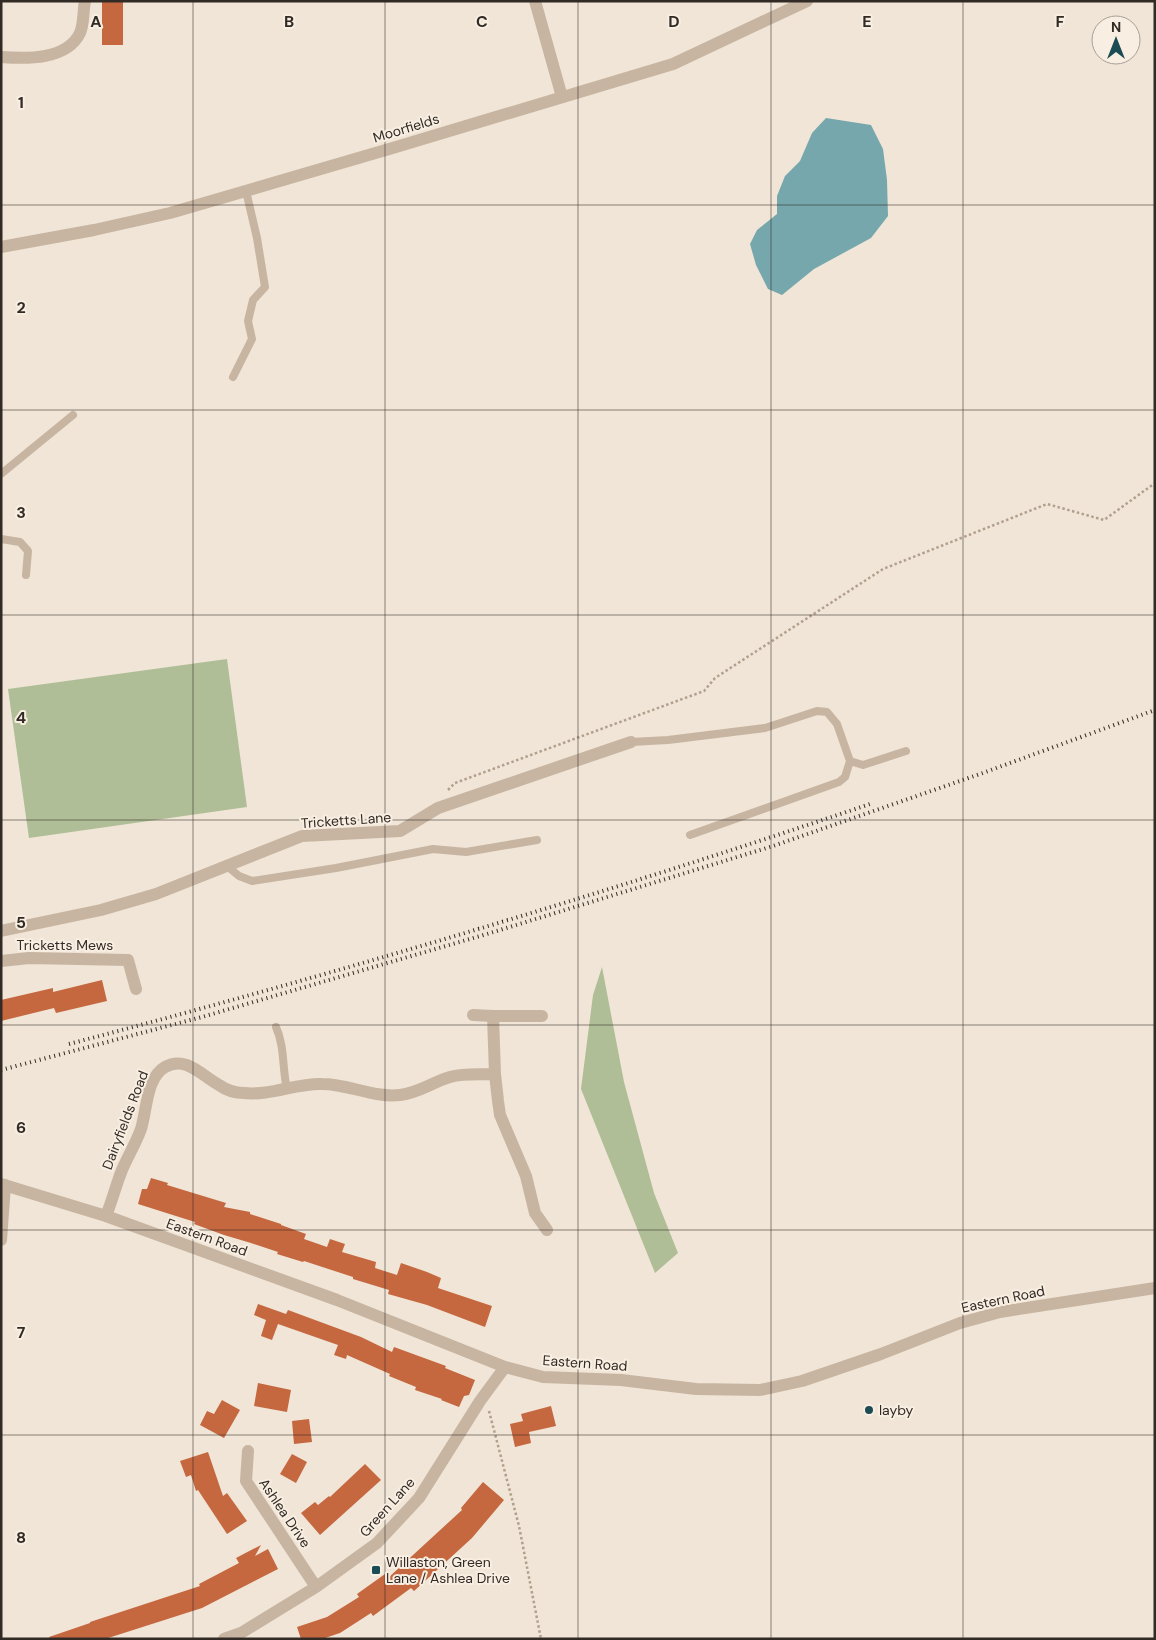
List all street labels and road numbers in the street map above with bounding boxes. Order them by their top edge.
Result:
street label: Moorfields [371,109,441,147]
street label: Tricketts Lane [300,808,392,832]
street label: Tricketts Mews [17,936,113,954]
street label: Dairyfields Road [98,1068,152,1172]
street label: Eastern Road [164,1214,250,1260]
street label: Eastern Road [960,1281,1046,1317]
street label: Eastern Road [542,1351,628,1375]
street label: Green Lane [355,1473,419,1541]
street label: Ashlea Drive [255,1475,315,1551]

